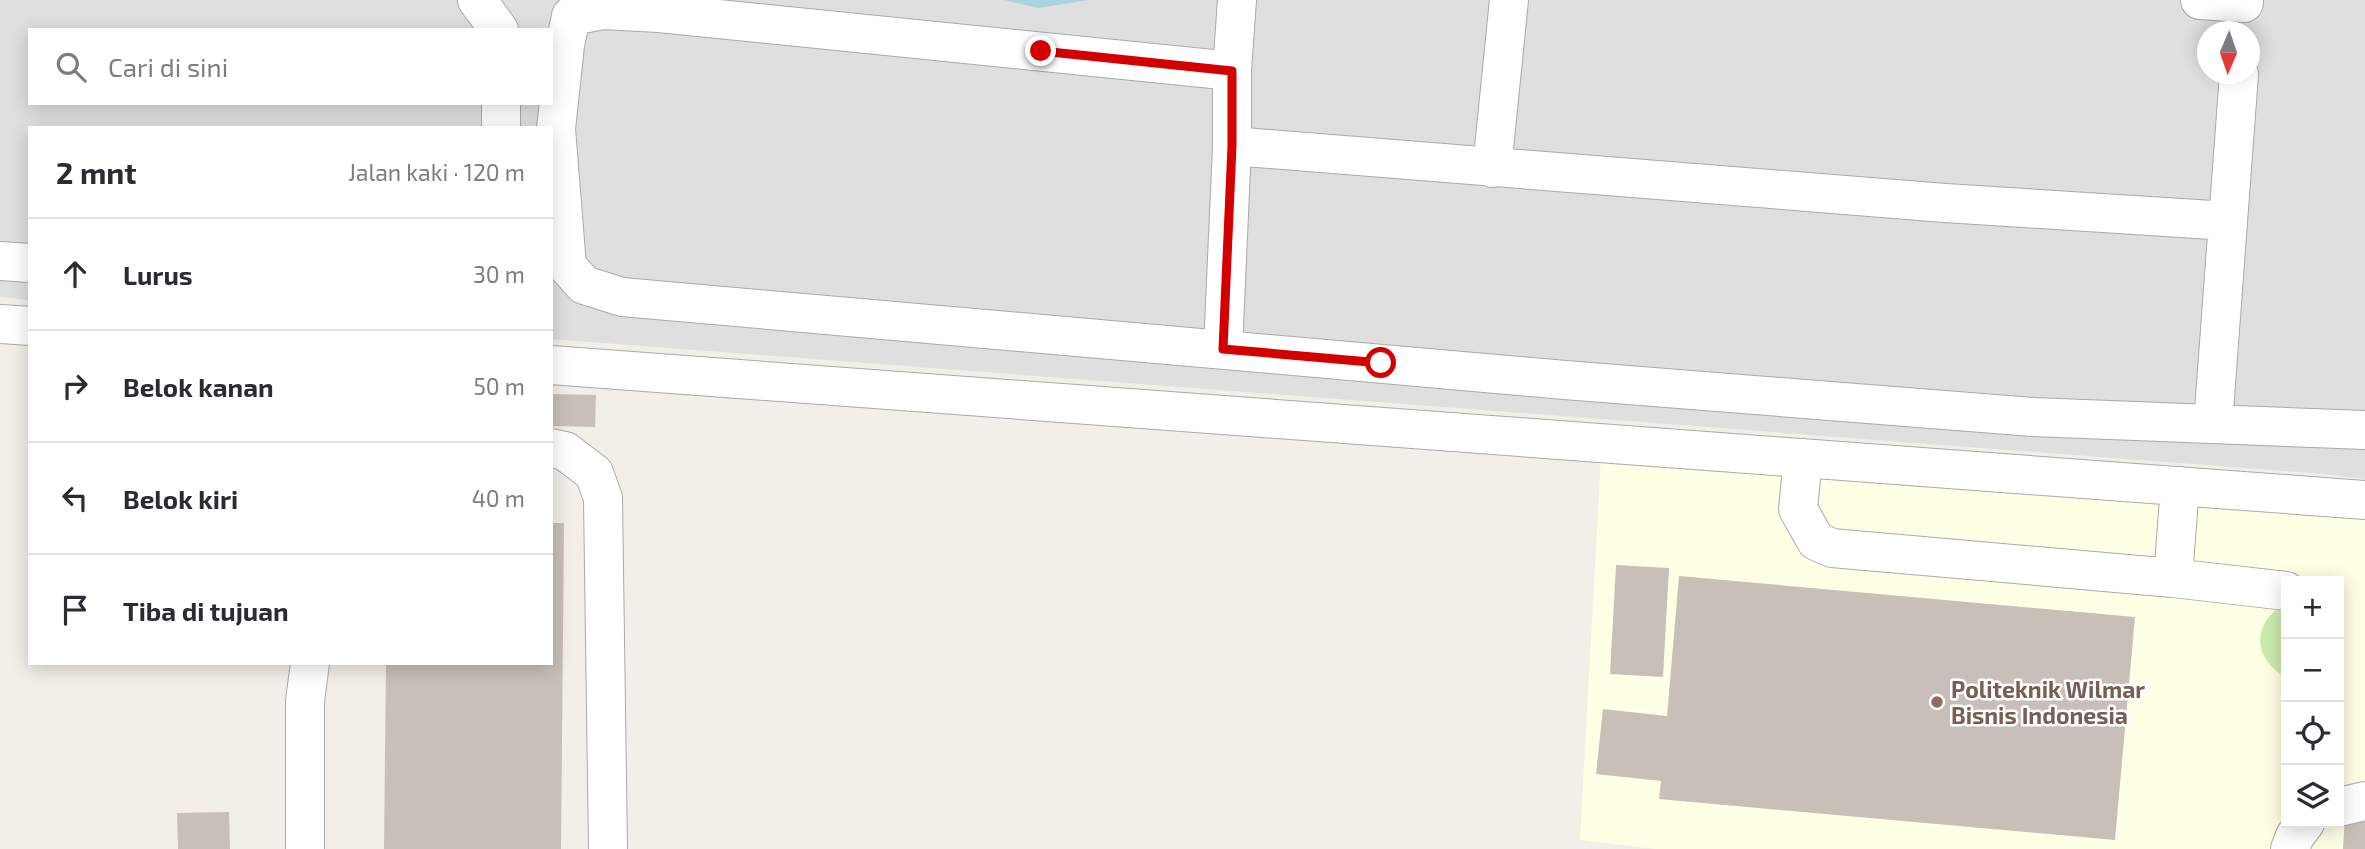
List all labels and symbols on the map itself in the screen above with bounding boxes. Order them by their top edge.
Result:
north arrow [2197,21,2260,84]
route end [1025,35,1056,66]
route start [1365,347,1396,378]
place label: Politeknik Wilmar Bisnis Indonesia [1951,675,2145,729]
marker: Politeknik Wilmar Bisnis Indonesia [1929,694,1945,710]

